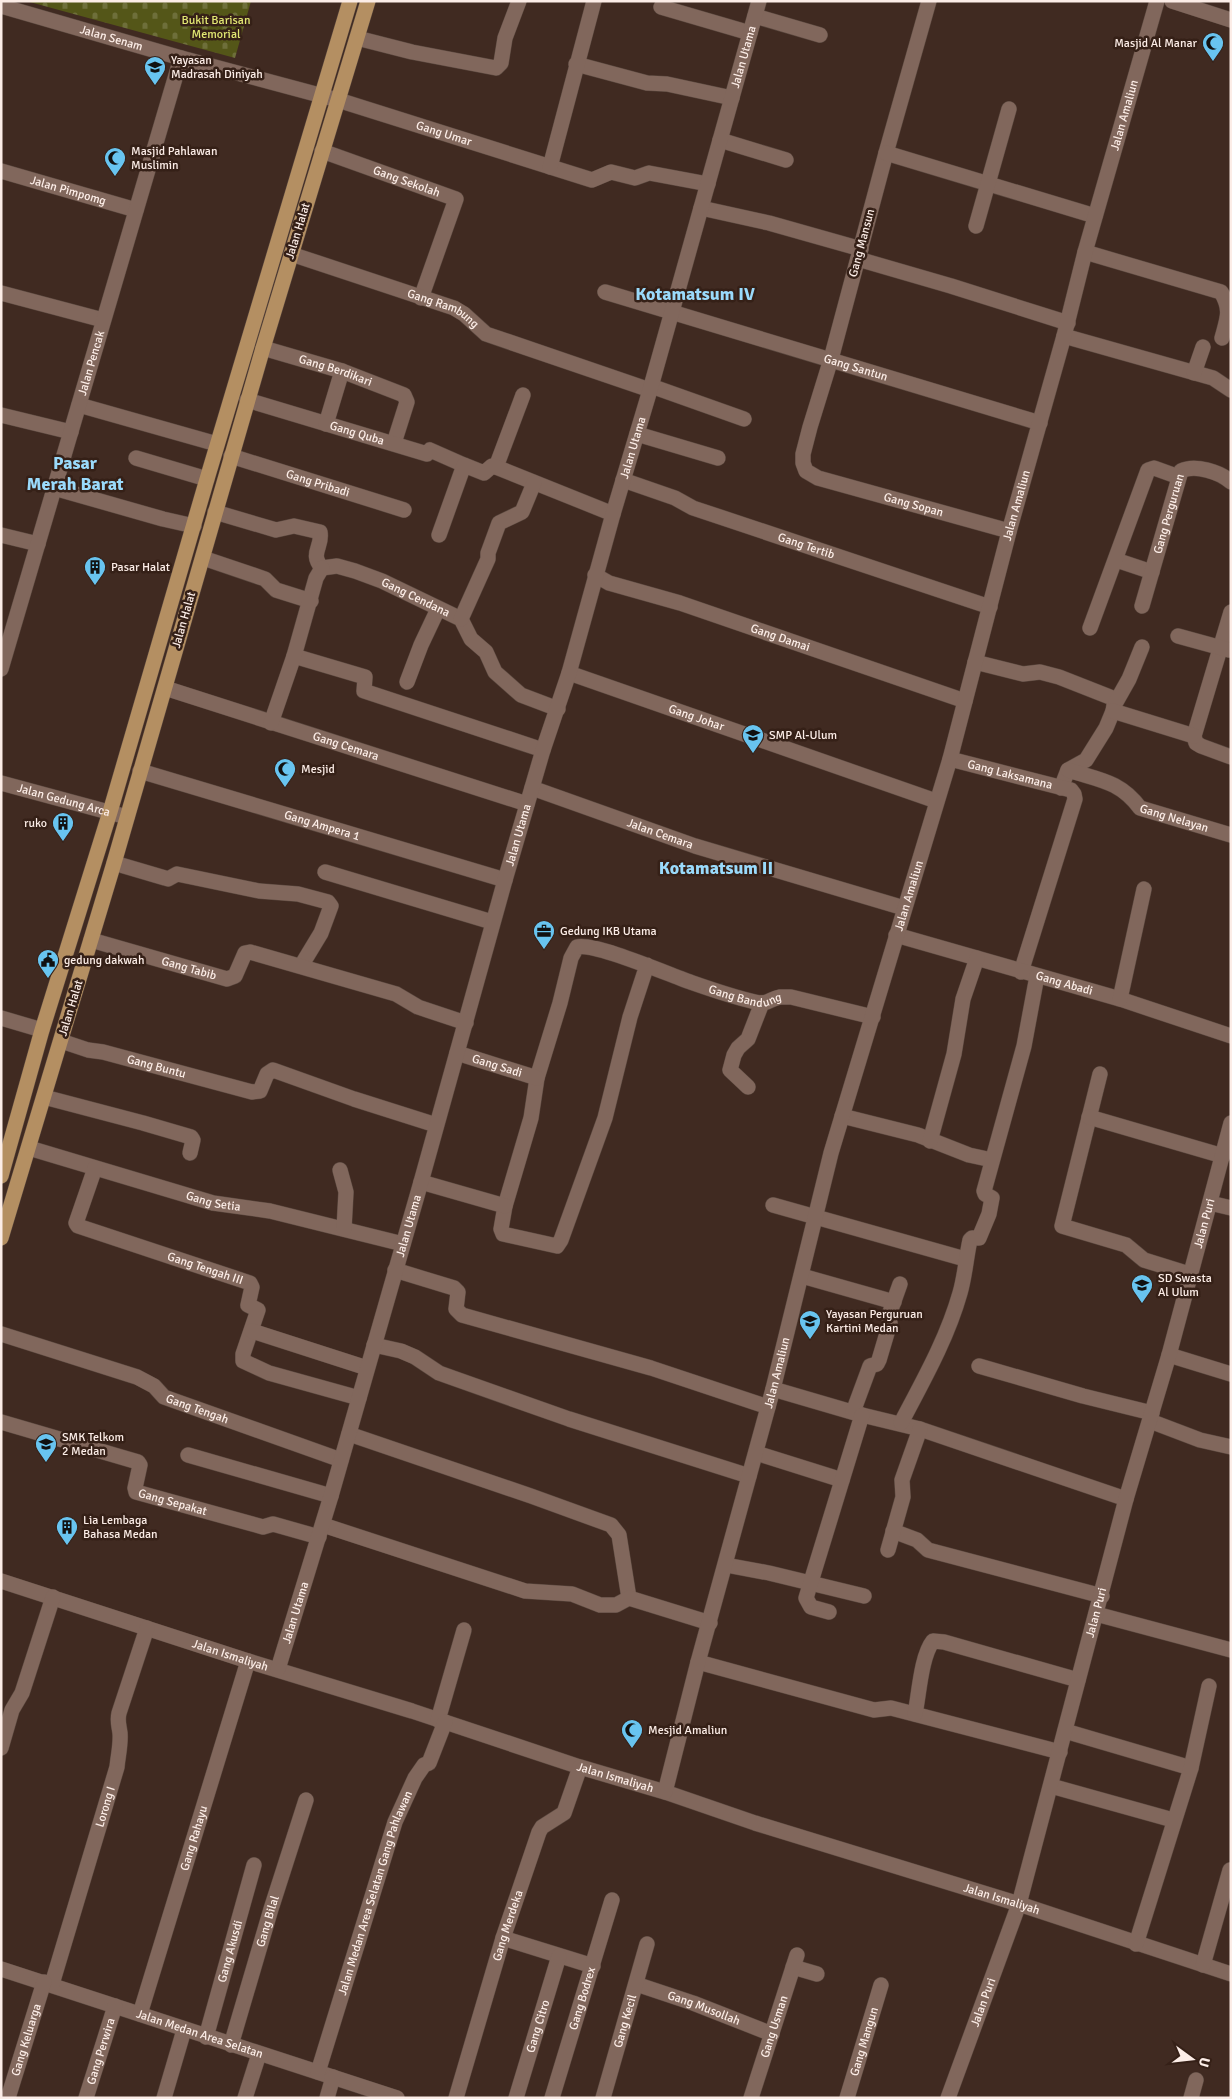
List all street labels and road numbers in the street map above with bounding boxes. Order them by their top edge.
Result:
street label: Jalan Senam [78,22,145,54]
street label: Jalan Utama [727,24,759,90]
street label: Jalan Amaliun [1107,78,1142,152]
street label: Gang Umar [414,118,474,149]
street label: Gang Sekolah [371,162,442,200]
street label: Jalan Pimpomg [29,172,108,208]
street label: Jalan Halat [282,201,314,261]
street label: Gang Mansun [846,207,878,279]
street label: Gang Rambung [405,286,482,331]
street label: Jalan Pencak [75,329,108,397]
street label: Gang Berdikari [297,351,375,390]
street label: Gang Santun [822,351,890,384]
street label: Jalan Utama [616,415,649,480]
street label: Gang Quba [328,418,386,448]
street label: Gang Pribadi [284,466,352,500]
street label: Jalan Amaliun [999,468,1033,542]
street label: Gang Perguruan [1150,472,1187,556]
street label: Gang Sopan [882,489,945,520]
street label: Gang Tertib [776,529,837,562]
street label: Gang Cendana [379,574,452,620]
street label: Jalan Halat [169,590,199,650]
street label: Gang Damai [749,620,812,655]
street label: Gang Johar [667,701,727,734]
street label: Gang Cemara [311,728,381,764]
street label: Gang Laksamana [966,756,1054,792]
street label: Jalan Gedung Arca [16,780,112,820]
street label: Gang Nelayan [1138,801,1210,835]
street label: Jalan Utama [502,802,534,868]
street label: Gang Ampera 1 [282,807,362,844]
street label: Jalan Cemara [625,815,695,852]
street label: Jalan Amaliun [891,859,926,933]
street label: Gang Tabib [160,953,218,983]
street label: Gang Abadi [1034,968,1095,998]
street label: Jalan Halat [55,978,87,1038]
street label: Gang Bandung [707,981,783,1010]
street label: Gang Buntu [125,1051,188,1081]
street label: Gang Sadi [470,1051,524,1080]
street label: Gang Setia [184,1188,242,1214]
street label: Jalan Utama [392,1193,424,1259]
street label: Jalan Puri [1190,1197,1218,1250]
street label: Gang Tengah III [166,1249,245,1288]
street label: Jalan Amaliun [761,1336,793,1410]
street label: Gang Tengah [164,1391,231,1427]
street label: Gang Sepakat [137,1485,209,1519]
street label: Jalan Utama [279,1580,312,1645]
street label: Jalan Puri [1082,1586,1110,1639]
street label: Jalan Ismaliyah [190,1636,270,1674]
street label: Jalan Ismaliyah [575,1759,655,1796]
street label: Lorong I [92,1785,118,1829]
street label: Jalan Medan Area Selatan Gang Pahlawan [335,1788,416,1997]
street label: Gang Rahayu [177,1804,211,1872]
street label: Jalan Ismaliyah [962,1880,1042,1918]
street label: Gang Merdeka [489,1888,526,1963]
street label: Gang Bilal [253,1893,282,1949]
street label: Gang Akusdi [214,1918,246,1984]
street label: Gang Bodrex [566,1965,599,2032]
street label: Jalan Puri [967,1976,999,2029]
street label: Gang Musollah [666,1988,743,2028]
street label: Gang Kecil [610,1992,640,2050]
street label: Gang Usman [757,1994,791,2060]
street label: Gang Citro [523,1998,553,2054]
street label: Gang Keluarga [8,2002,44,2078]
street label: Gang Mangun [847,2005,881,2078]
street label: Jalan Medan Area Selatan [134,2006,265,2061]
street label: Gang Perwira [83,2016,118,2086]

